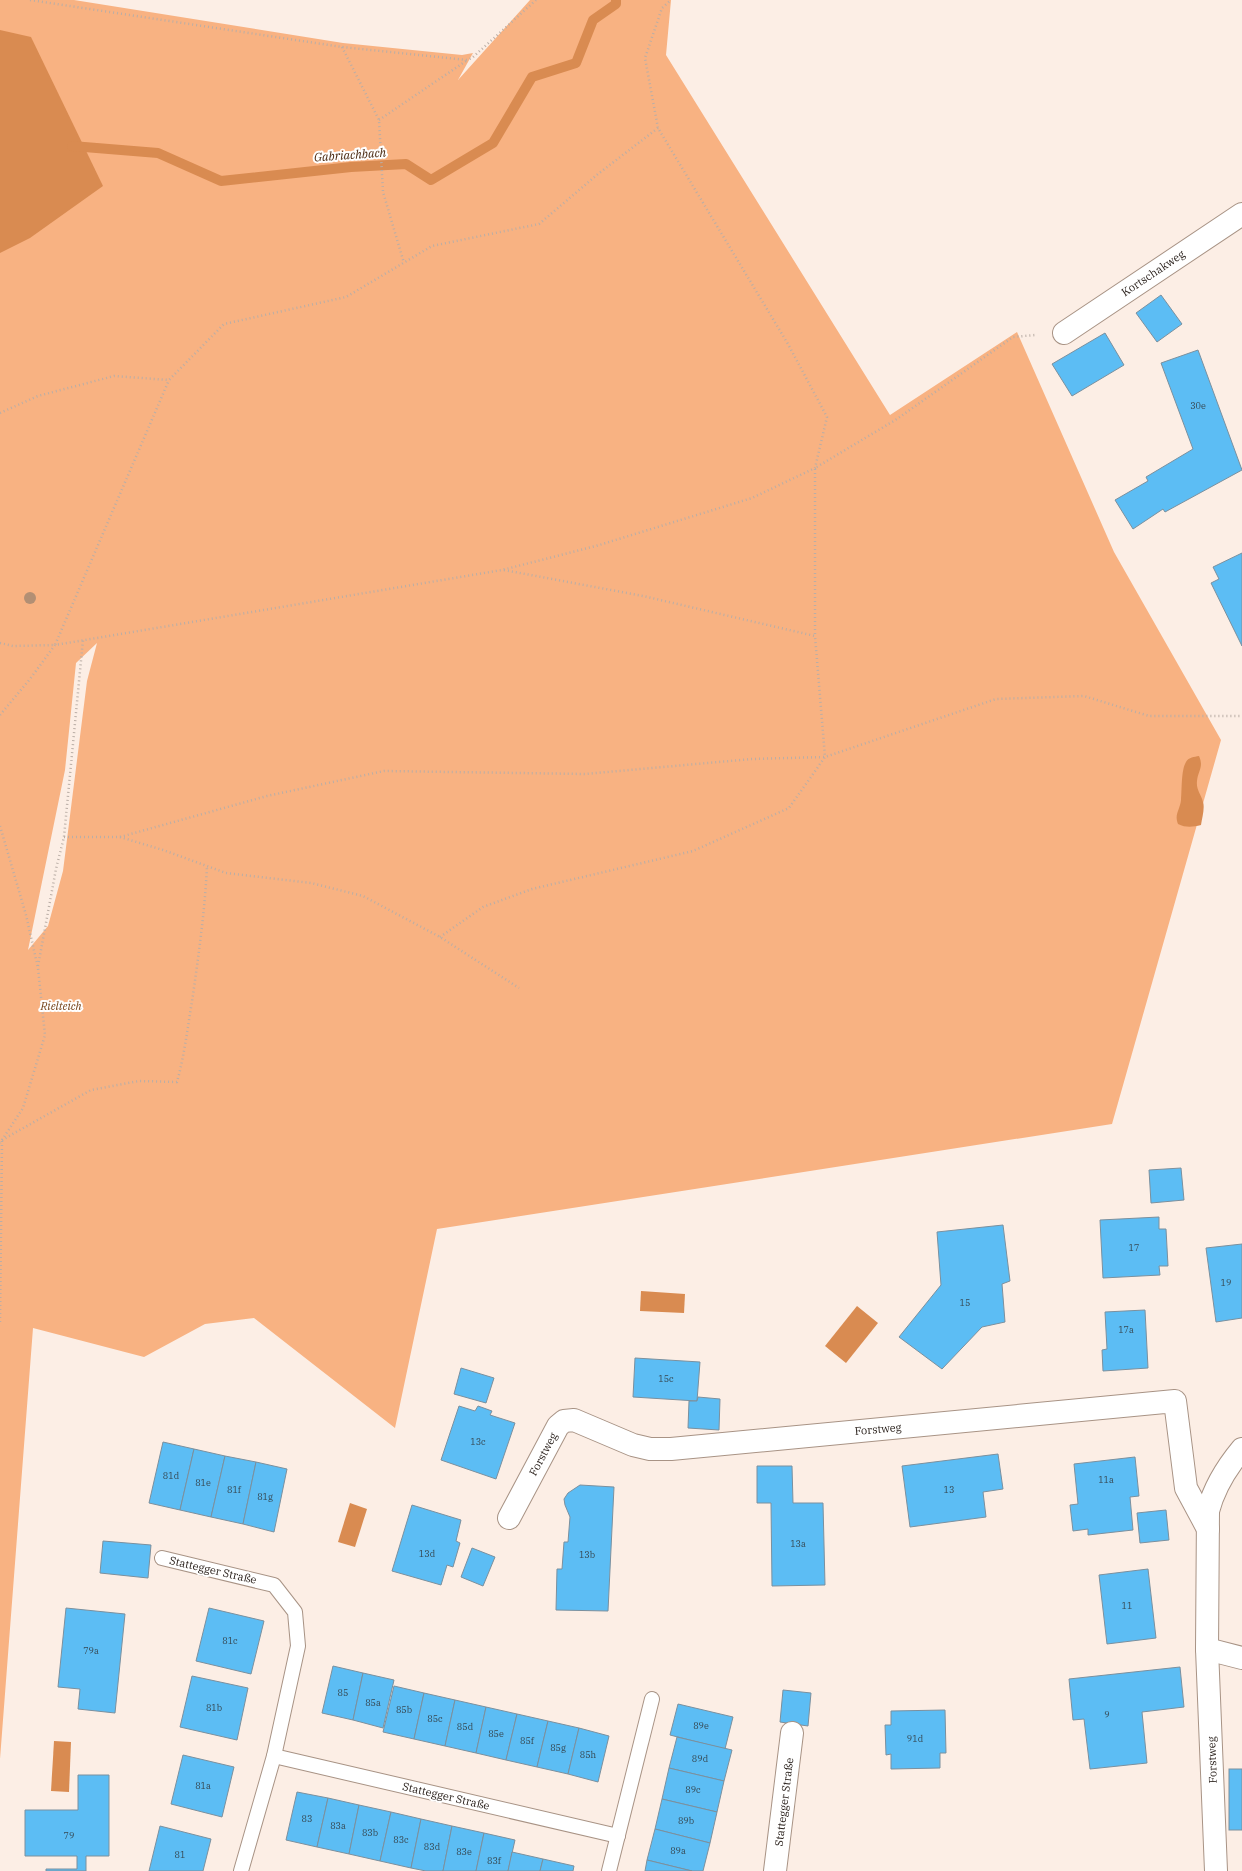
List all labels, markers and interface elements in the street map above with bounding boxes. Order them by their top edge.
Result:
water label: Gabriachbach [313,144,387,165]
street label: Kortschakweg [1119,247,1187,299]
house number: 30e [1190,400,1206,411]
park label: Rielteich [40,999,81,1013]
house number: 17 [1129,1242,1139,1253]
house number: 19 [1221,1277,1231,1288]
house number: 15 [960,1297,970,1308]
house number: 17a [1118,1324,1134,1335]
house number: 15c [658,1373,674,1384]
street label: Forstweg [854,1420,902,1438]
street label: Forstweg [526,1430,560,1478]
house number: 13c [470,1436,486,1447]
house number: 81d [163,1470,180,1481]
house number: 11a [1098,1474,1114,1485]
house number: 81e [195,1477,211,1488]
house number: 81f [227,1484,242,1495]
house number: 13 [944,1484,954,1495]
house number: 81g [257,1491,273,1502]
house number: 13a [790,1538,806,1549]
house number: 13d [419,1548,436,1559]
house number: 13b [579,1549,595,1560]
street label: Stattegger Straße [168,1553,258,1587]
house number: 11 [1122,1600,1132,1611]
house number: 81c [222,1635,238,1646]
house number: 79a [83,1645,99,1656]
house number: 85 [338,1687,348,1698]
house number: 85a [365,1697,381,1708]
house number: 81b [206,1702,222,1713]
house number: 85b [396,1704,412,1715]
house number: 9 [1104,1709,1110,1720]
house number: 85c [427,1713,443,1724]
house number: 89e [693,1720,709,1731]
house number: 85d [457,1721,474,1732]
house number: 85e [488,1728,504,1739]
house number: 91d [907,1733,924,1744]
house number: 85f [520,1735,535,1746]
street label: Forstweg [1204,1736,1220,1784]
house number: 85g [550,1742,566,1753]
house number: 85h [580,1749,597,1760]
house number: 89d [692,1753,709,1764]
street label: Stattegger Straße [772,1757,796,1847]
street label: Stattegger Straße [401,1779,491,1813]
house number: 81a [195,1780,211,1791]
house number: 89c [685,1784,701,1795]
house number: 83 [302,1813,312,1824]
house number: 89b [678,1815,694,1826]
house number: 83a [330,1820,346,1831]
house number: 83b [362,1827,378,1838]
house number: 79 [64,1830,74,1841]
house number: 83c [393,1834,409,1845]
house number: 83d [424,1841,441,1852]
house number: 89a [670,1845,686,1856]
house number: 83e [456,1846,472,1857]
house number: 81 [175,1849,185,1860]
house number: 83f [487,1855,502,1866]

